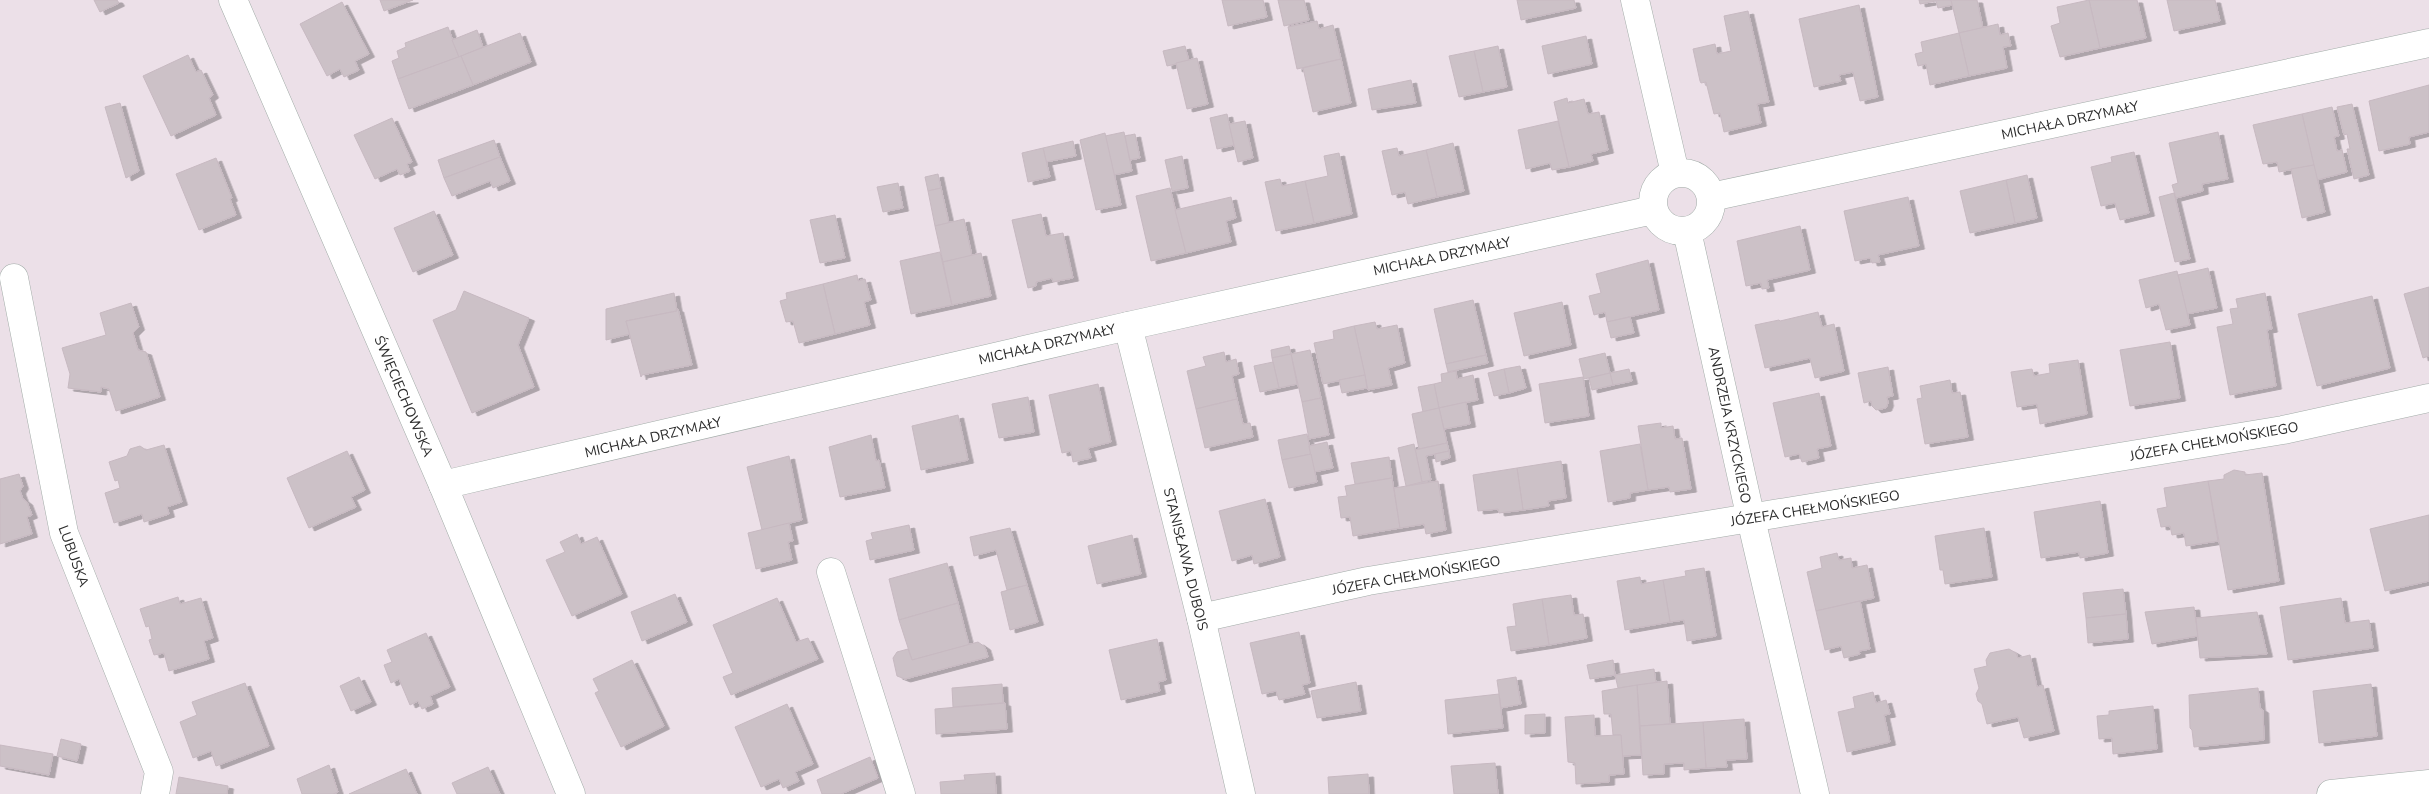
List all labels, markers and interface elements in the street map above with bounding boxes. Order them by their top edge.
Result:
street label: MICHAŁA DRZYMAŁY [2000,97,2141,144]
street label: MICHAŁA DRZYMAŁY [1372,233,1513,280]
street label: MICHAŁA DRZYMAŁY [977,319,1118,369]
street label: ŚWIĘCIECHOWSKA [369,333,438,460]
street label: ANDRZEJA KRZYCKIEGO [1704,345,1755,505]
street label: MICHAŁA DRZYMAŁY [583,412,724,462]
street label: JÓZEFA CHEŁMOŃSKIEGO [2127,417,2300,466]
street label: STANISŁAWA DUBOIS [1159,486,1213,633]
street label: JÓZEFA CHEŁMOŃSKIEGO [1728,486,1901,531]
street label: LUBUSKA [54,523,93,590]
street label: JÓZEFA CHEŁMOŃSKIEGO [1329,551,1502,600]

